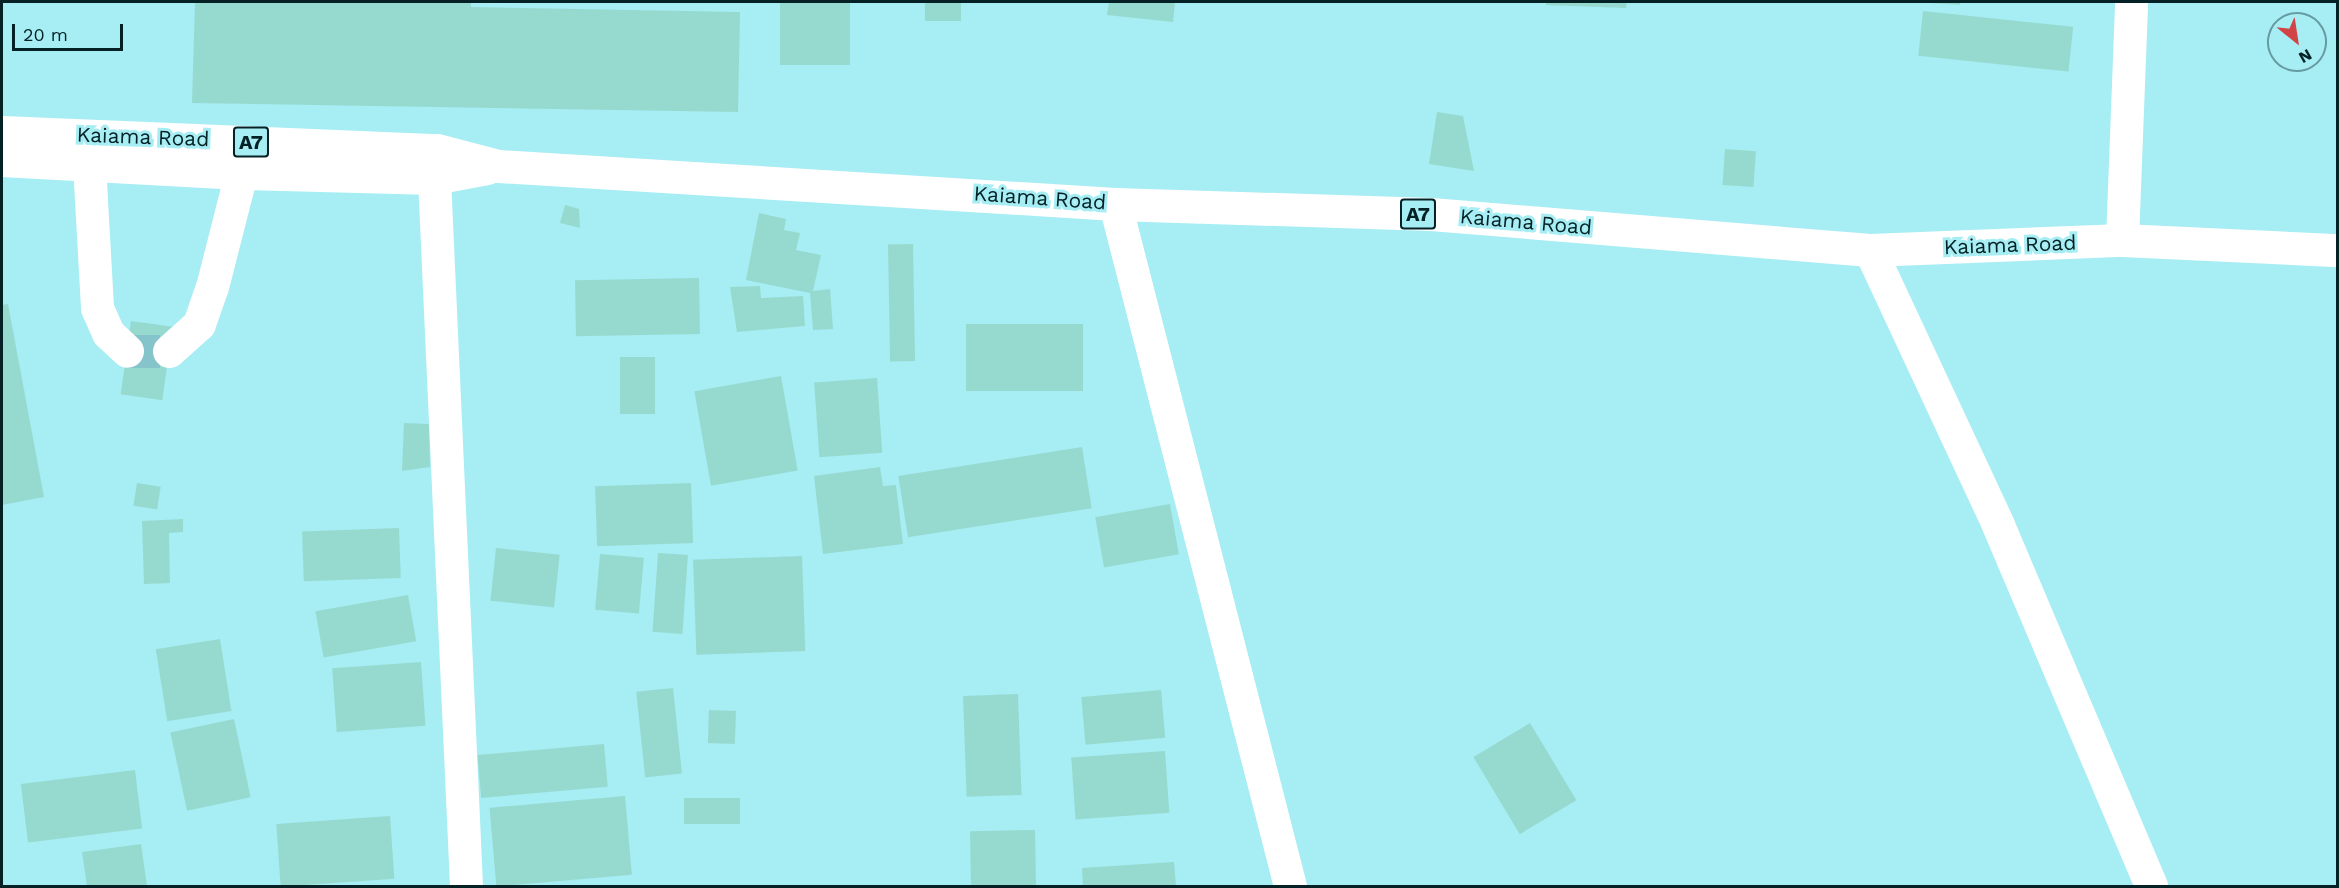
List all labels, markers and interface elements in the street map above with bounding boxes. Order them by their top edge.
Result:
scale bar [15,12,126,50]
north arrow [2267,12,2327,72]
text: 20 m [23,24,68,45]
text: N [2295,45,2315,67]
street label: Kaiama Road [76,122,210,152]
road number: A7 [232,125,270,159]
street label: Kaiama Road [973,181,1107,215]
road number: A7 [1398,197,1438,231]
street label: Kaiama Road [1459,204,1593,240]
street label: Kaiama Road [1943,230,2077,260]

